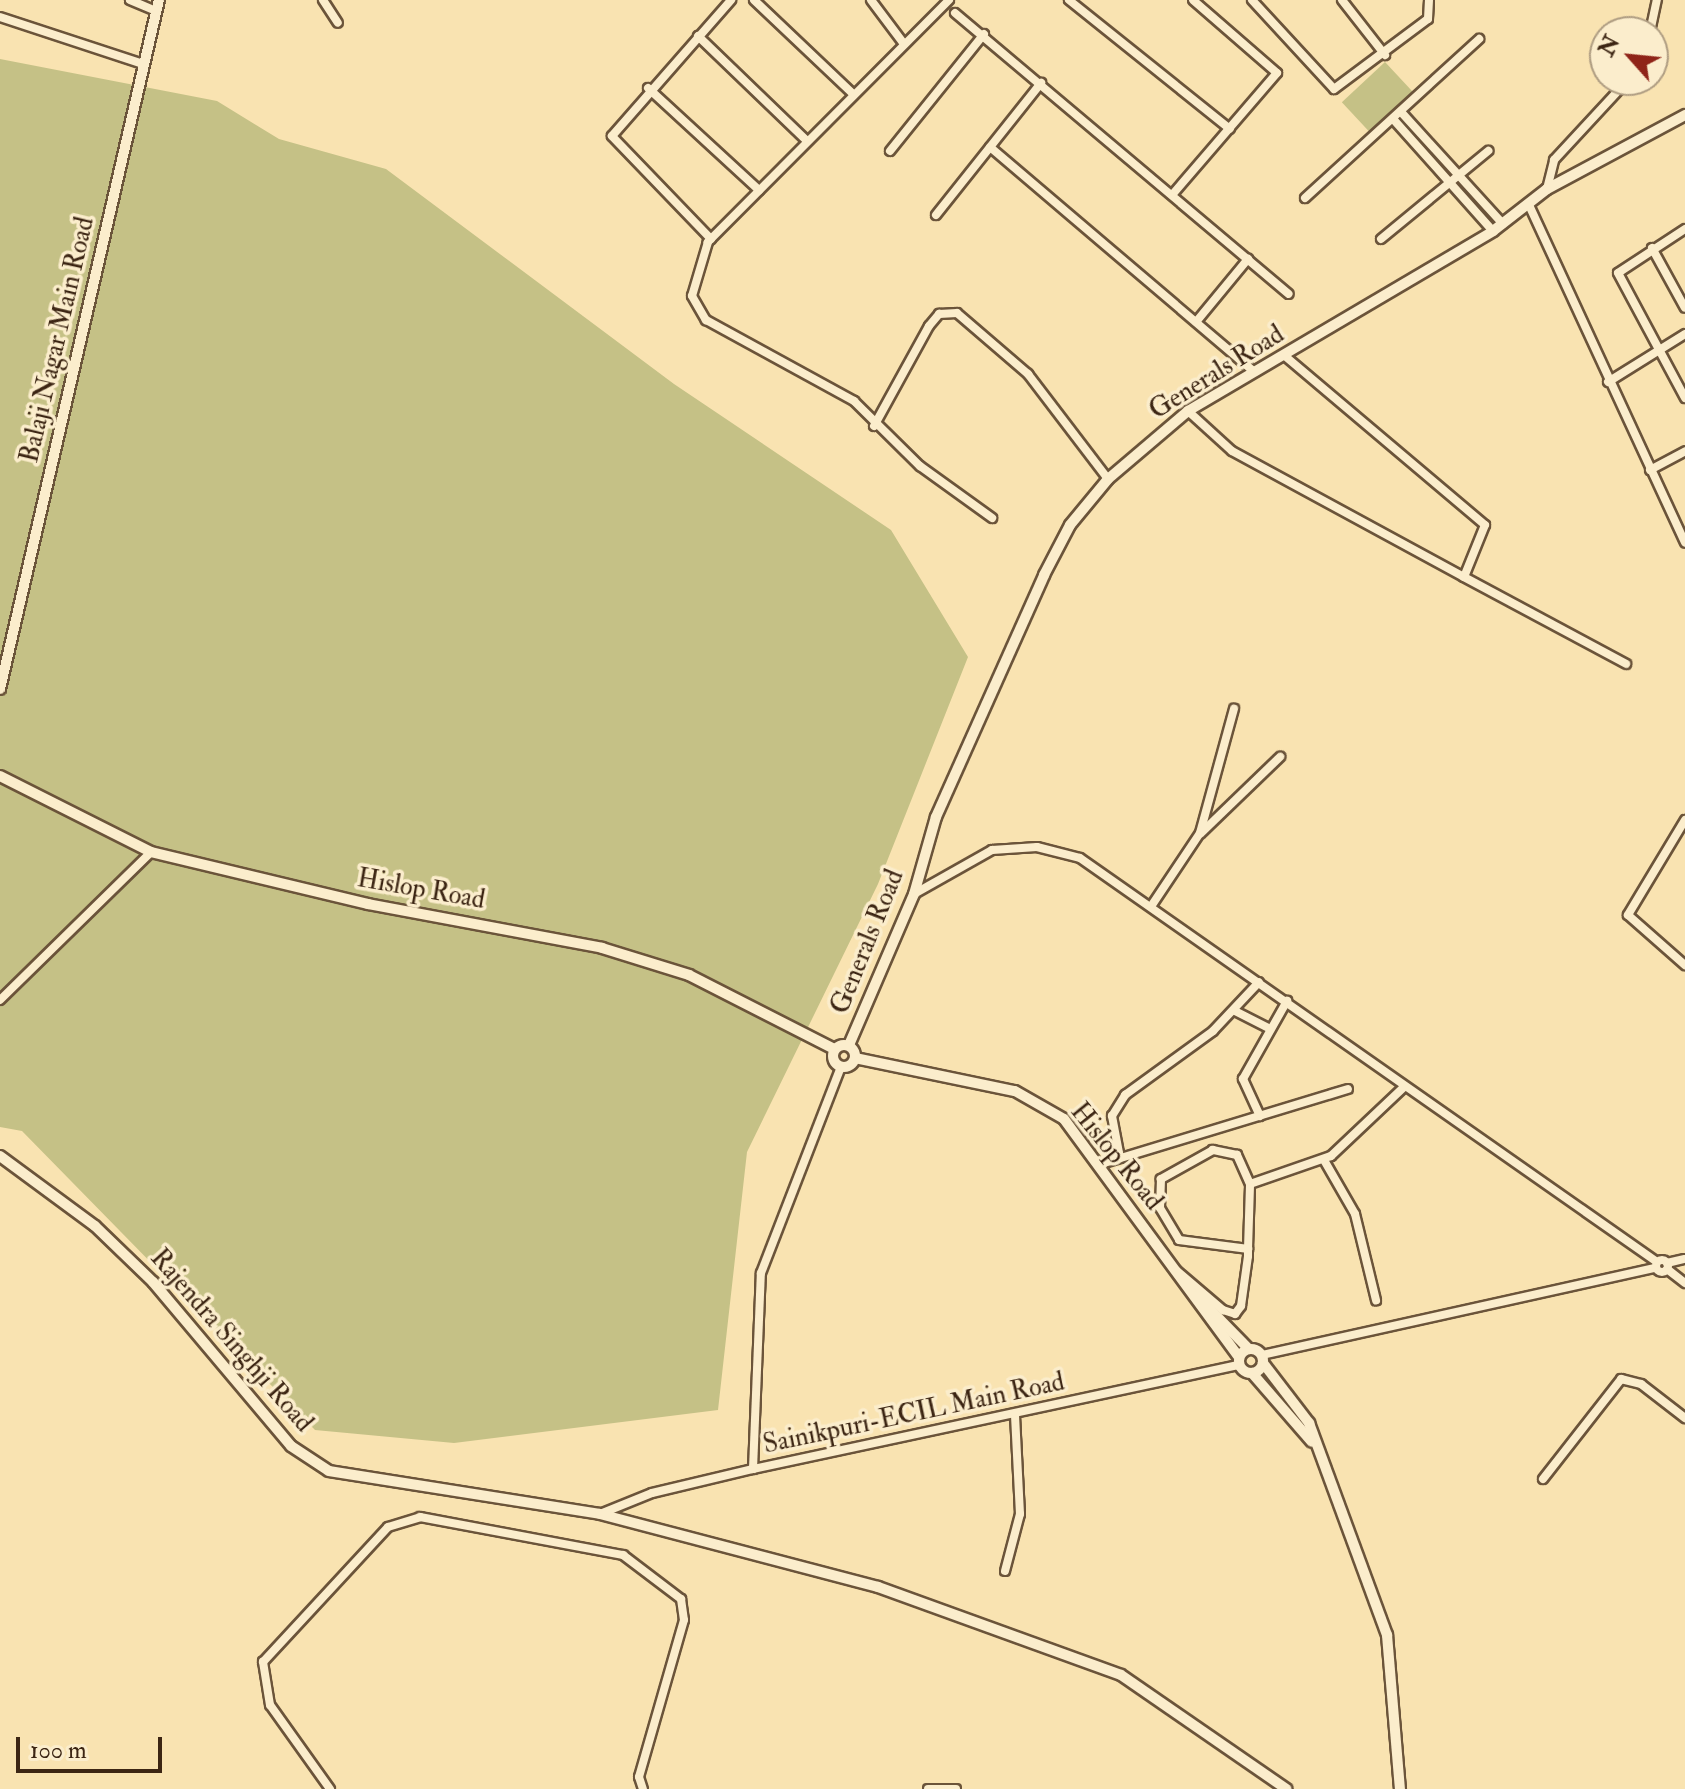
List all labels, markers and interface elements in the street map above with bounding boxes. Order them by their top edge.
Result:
north arrow [1589,16,1669,96]
text: N [1592,31,1626,61]
street label: Balaji Nagar Main Road [15,214,101,466]
street label: Generals Road [1144,319,1290,427]
street label: Hislop Road [355,863,487,917]
street label: Generals Road [825,865,911,1019]
street label: Hislop Road [1063,1097,1169,1217]
street label: Rajendra Singhji Road [143,1243,319,1439]
street label: Sainikpuri-ECIL Main Road [761,1367,1067,1461]
scale bar [20,1721,166,1771]
text: 100 m [30,1735,87,1766]

